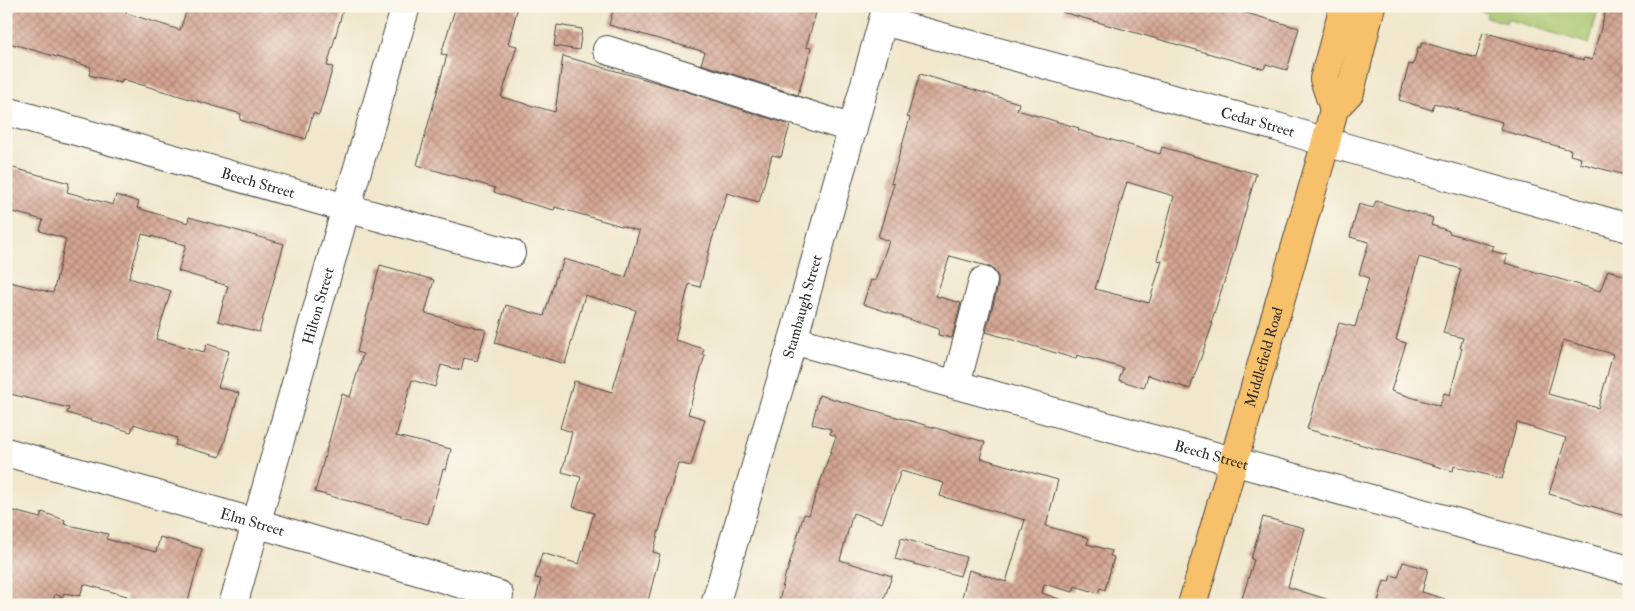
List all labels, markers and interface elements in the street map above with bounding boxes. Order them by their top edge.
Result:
street label: Cedar Street [1218,103,1297,142]
street label: Beech Street [219,164,297,203]
street label: Stambaugh Street [779,253,827,361]
street label: Hilton Street [299,265,339,347]
street label: Middlefield Road [1241,304,1288,410]
street label: Beech Street [1172,436,1250,475]
street label: Elm Street [218,504,286,541]

